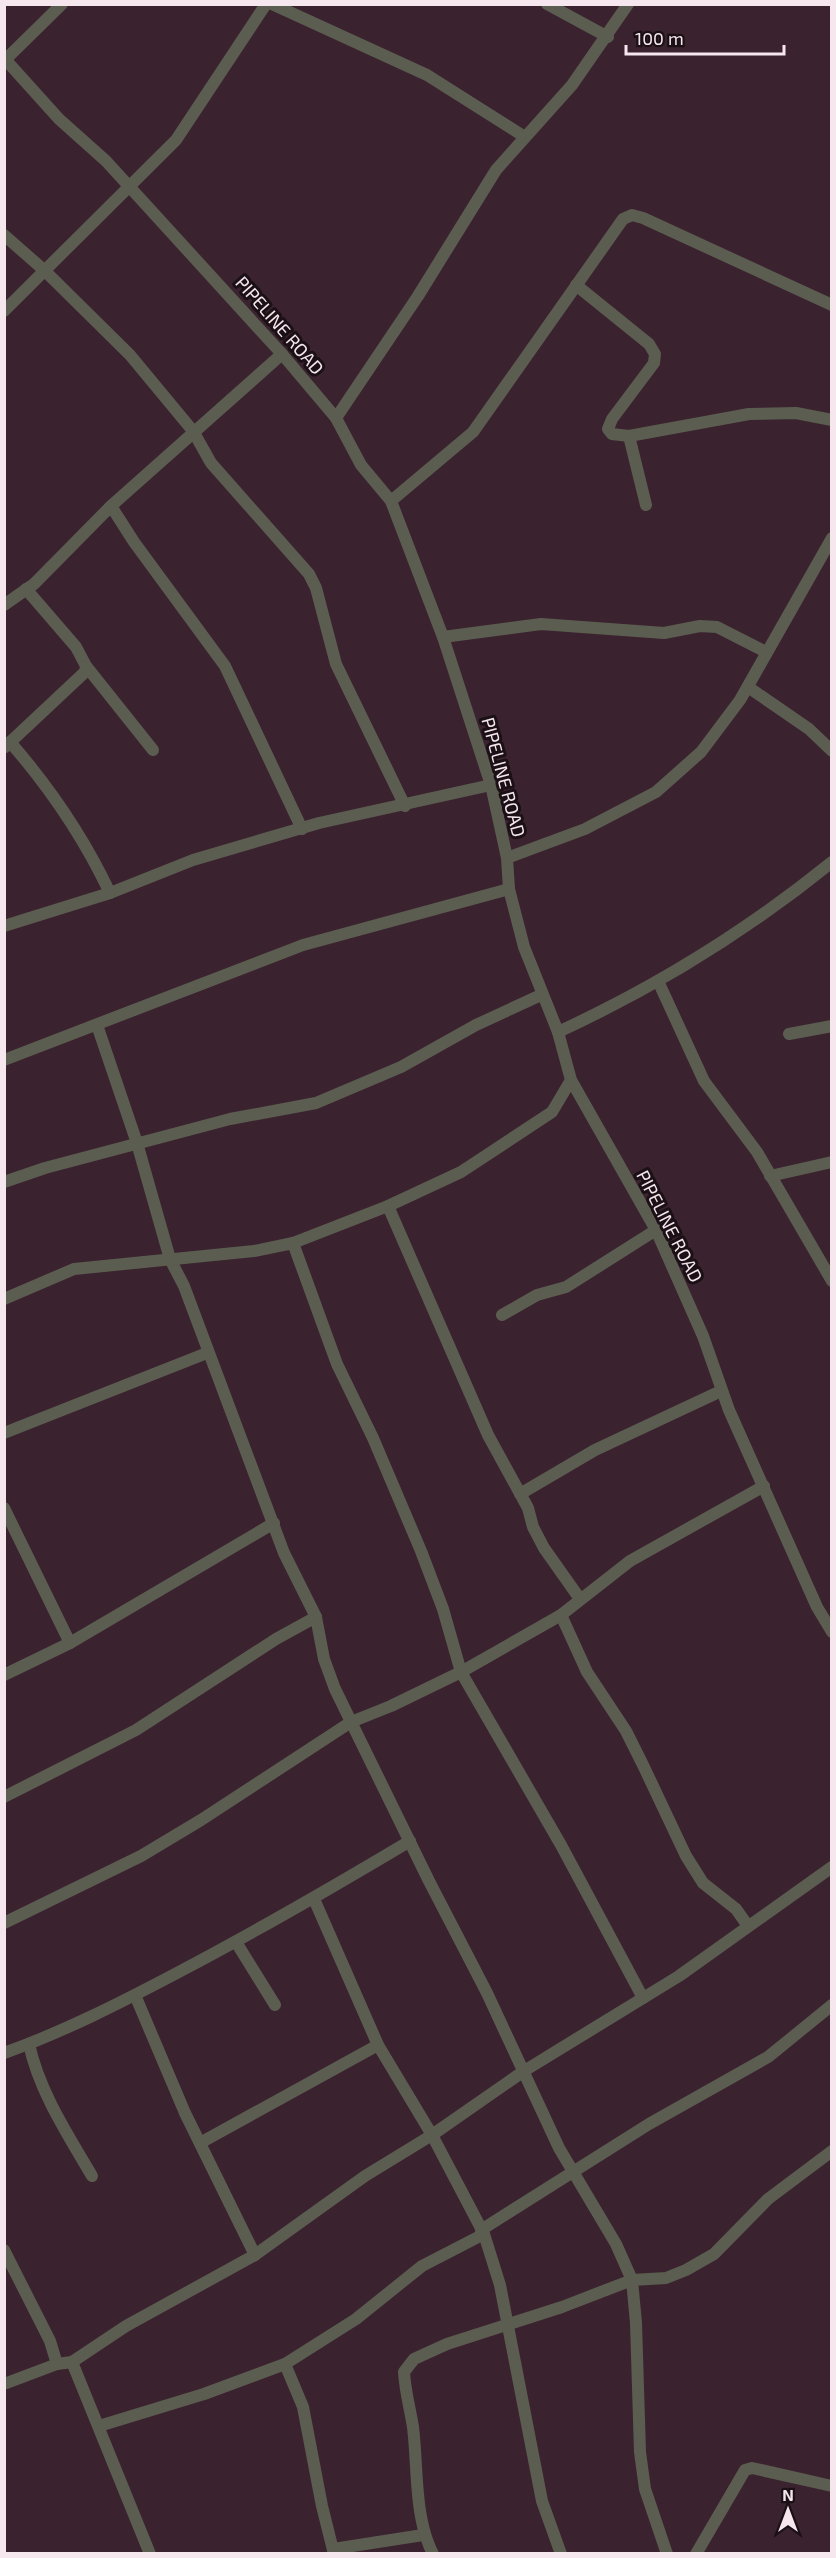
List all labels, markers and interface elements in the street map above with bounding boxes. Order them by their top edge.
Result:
scale bar [626,18,784,56]
text: 100 m [635,27,684,49]
street label: PIPELINE ROAD [231,271,329,379]
street label: PIPELINE ROAD [477,715,531,839]
street label: PIPELINE ROAD [632,1166,708,1286]
north arrow [758,2480,818,2540]
text: N [782,2485,794,2504]

